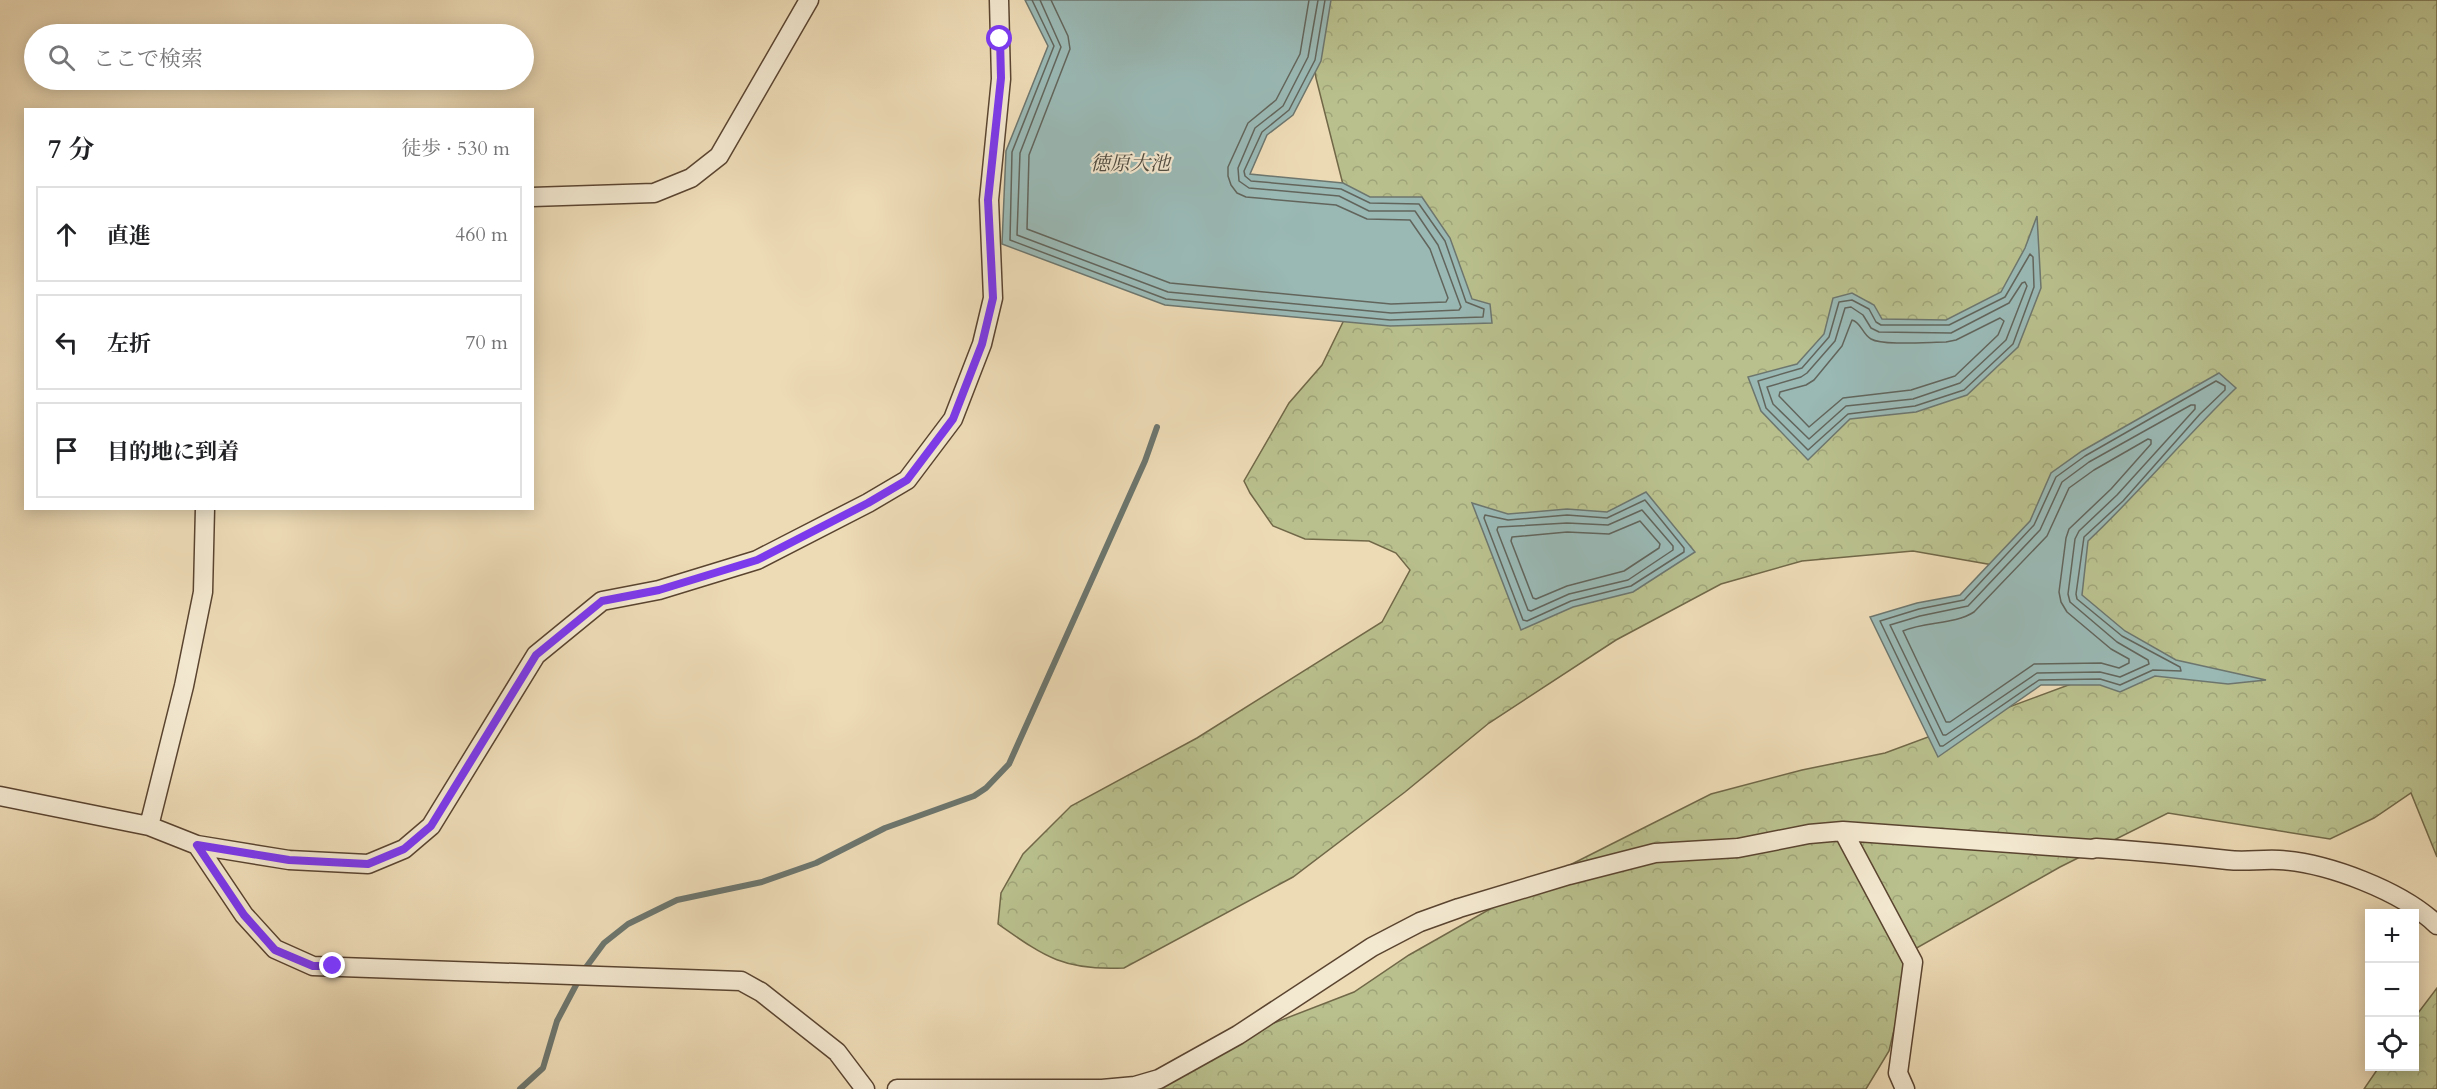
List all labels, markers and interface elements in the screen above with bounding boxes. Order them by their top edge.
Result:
search box [24,24,534,90]
route start [986,25,1012,51]
icon: search [45,41,78,74]
text: ここで検索 [93,44,203,74]
text: 7 分 [48,132,94,167]
text: 徒歩 · 530 m [401,135,510,162]
water label: 徳原大池 [1090,150,1172,177]
icon: ahead [50,218,83,251]
text: 直進 [107,221,151,251]
text: 460 m [455,221,508,248]
icon: left [50,326,83,359]
text: 左折 [107,329,151,359]
text: 70 m [465,329,508,356]
icon: arrive [50,434,83,467]
text: 目的地に到着 [107,437,239,467]
map controls [2365,909,2419,1071]
button: + [2365,909,2419,963]
route end [319,952,345,978]
button: − [2365,963,2419,1017]
button: locate [2365,1017,2419,1071]

